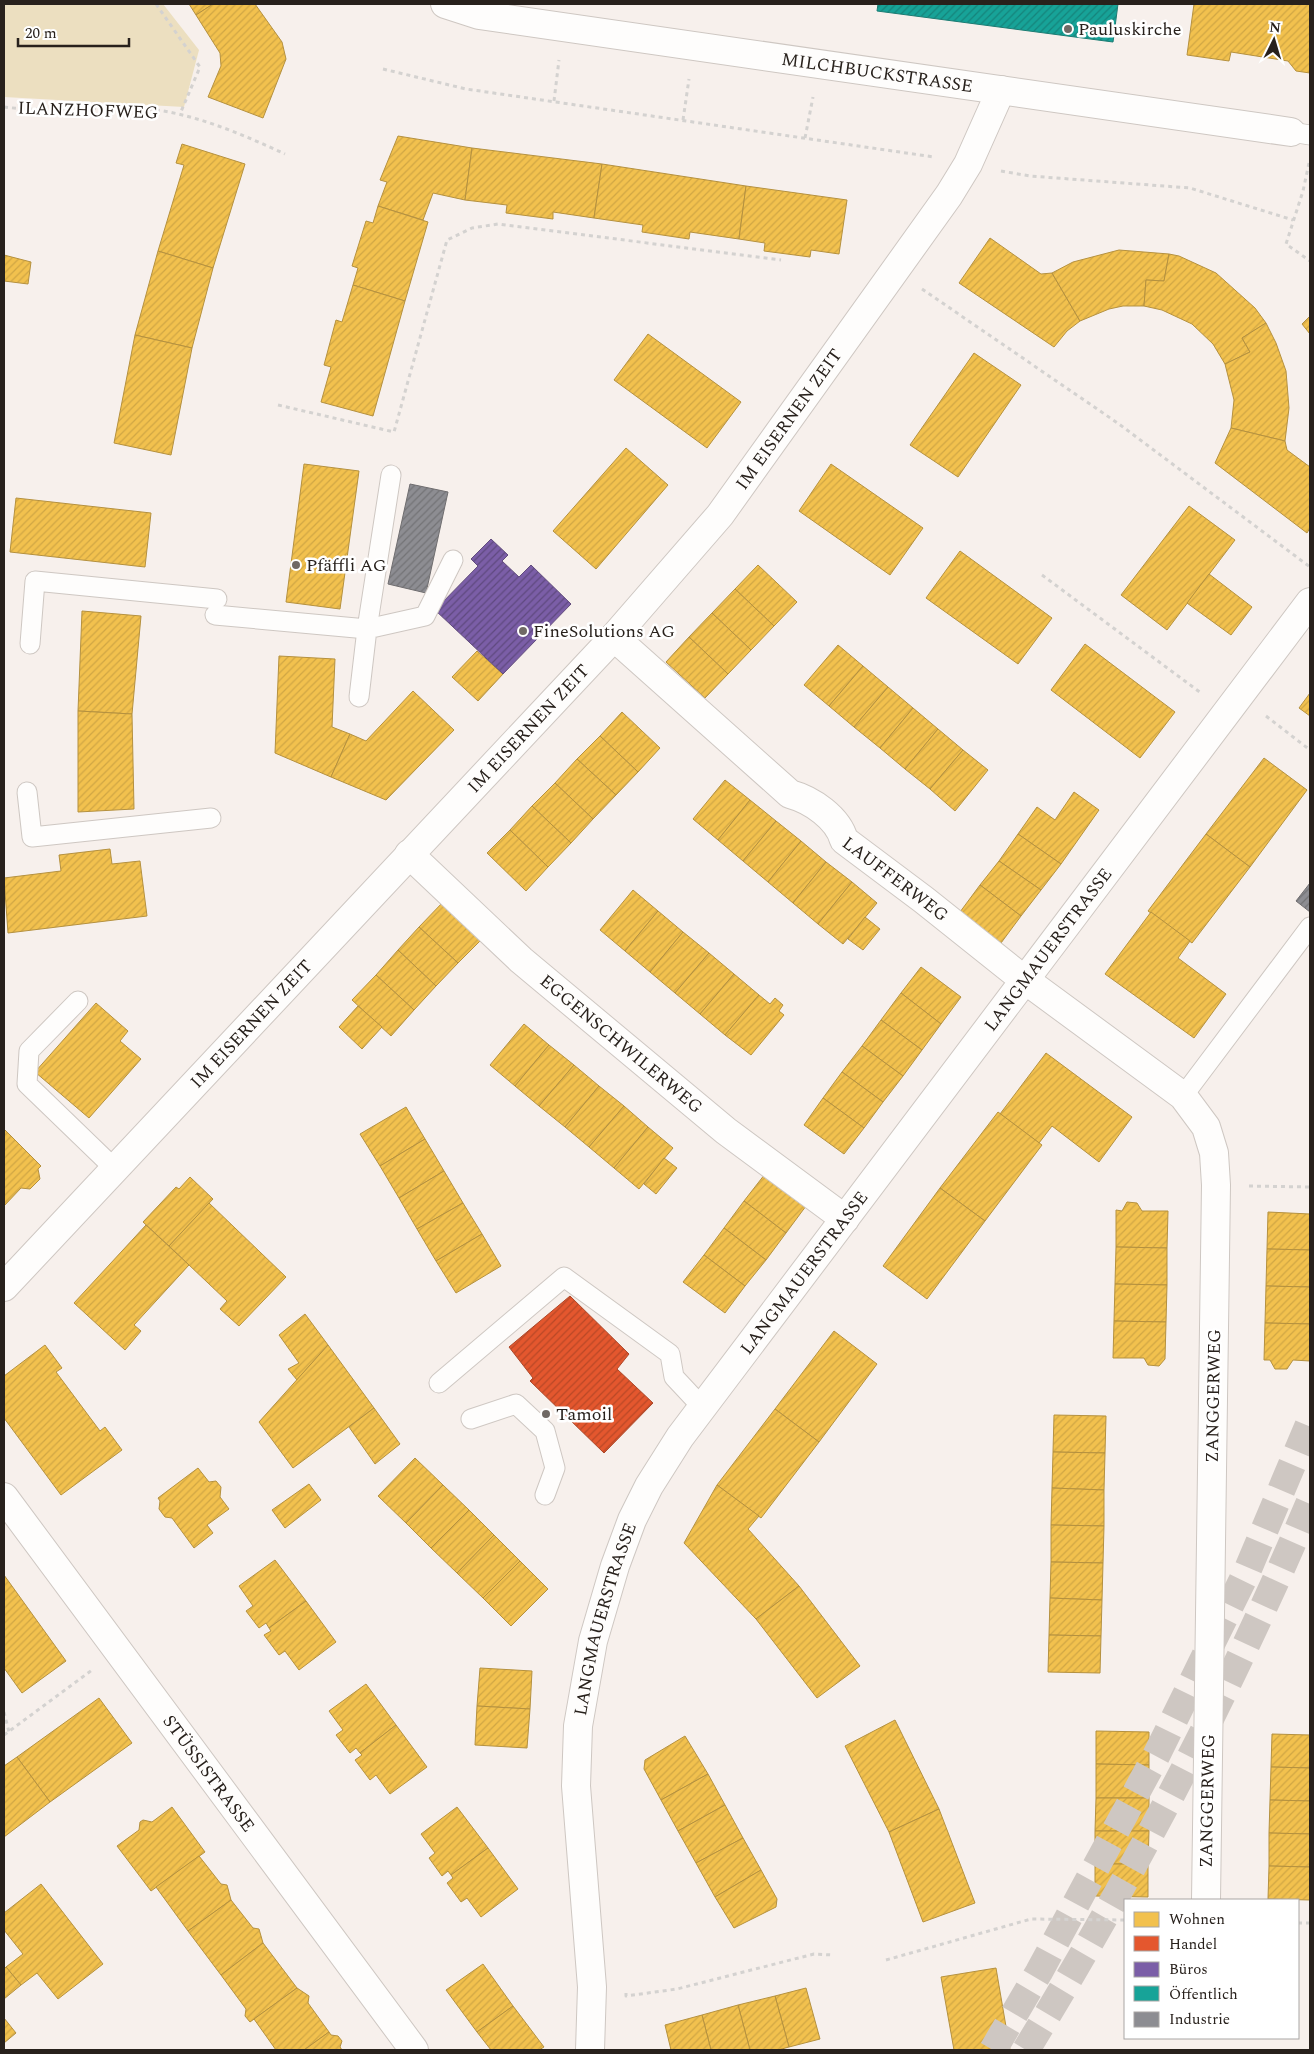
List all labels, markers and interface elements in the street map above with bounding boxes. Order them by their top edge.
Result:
scale bar [18,15,129,47]
north arrow [1249,15,1299,65]
place label: Pauluskirche [1078,16,1181,43]
text: N [1268,17,1282,39]
text: 20 m [25,22,57,45]
marker: Pauluskirche [1062,23,1074,35]
street label: MILCHBUCKSTRASSE [780,46,975,100]
street label: ILANZHOFWEG [17,95,159,126]
street label: IM EISERNEN ZEIT [729,343,849,496]
place label: Pfäffli AG [306,552,387,579]
marker: Pfäffli AG [290,559,302,571]
place label: FineSolutions AG [533,618,675,645]
marker: FineSolutions AG [517,625,529,637]
street label: IM EISERNEN ZEIT [461,658,596,799]
street label: LAUFFERWEG [836,830,954,928]
street label: LANGMAUERSTRASSE [978,862,1119,1037]
street label: IM EISERNEN ZEIT [184,954,319,1095]
street label: EGGENSCHWILERWEG [534,968,709,1120]
street label: LANGMAUERSTRASSE [734,1185,875,1361]
street label: ZANGGERWEG [1199,1329,1228,1463]
place label: Tamoil [556,1401,612,1428]
marker: Tamoil [540,1408,552,1420]
street label: LANGMAUERSTRASSE [567,1519,644,1718]
street label: STÜSSISTRASSE [156,1709,261,1838]
street label: ZANGGERWEG [1193,1734,1222,1868]
legend [1124,1899,1299,2039]
text: Wohnen [1169,1908,1225,1931]
text: Handel [1169,1933,1217,1956]
text: Büros [1169,1958,1208,1981]
text: Öffentlich [1169,1983,1238,2006]
text: Industrie [1169,2008,1230,2031]

